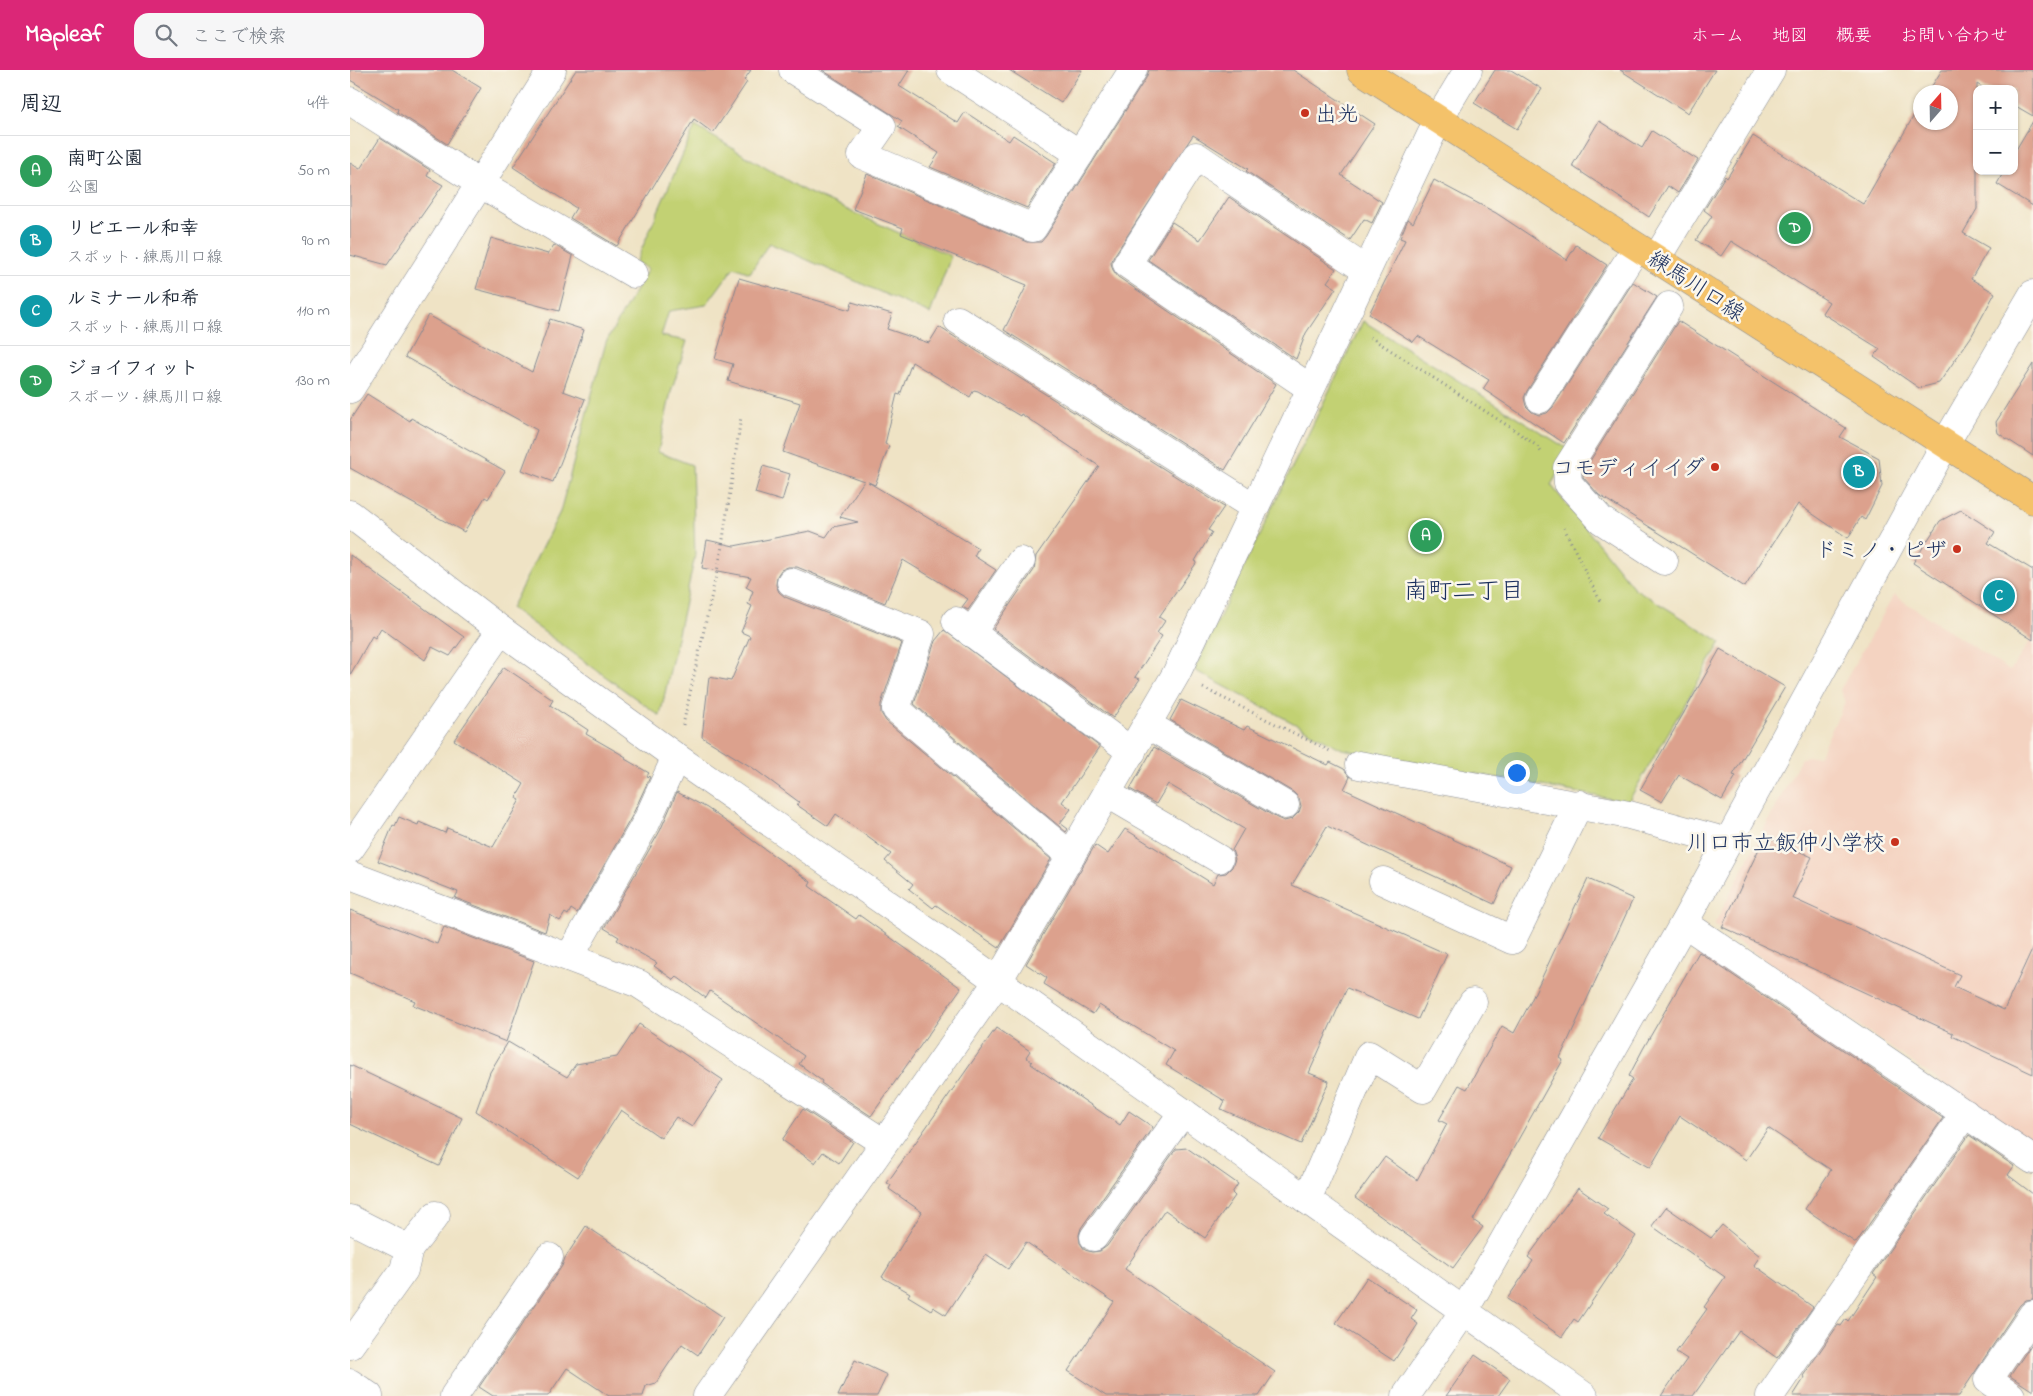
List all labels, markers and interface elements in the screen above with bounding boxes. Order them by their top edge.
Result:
search box [134,13,484,58]
text: Mapleaf [25,18,104,53]
icon: search [152,21,180,49]
text: ここで検索 [192,24,287,51]
text: ホーム [1691,24,1744,50]
text: 地図 [1772,24,1808,50]
text: 概要 [1836,24,1872,50]
text: お問い合わせ [1900,24,2008,50]
north arrow [1913,85,1958,130]
map controls [1973,85,2018,175]
button: + [1973,85,2018,130]
text: 周辺 [20,90,62,120]
text: 4件 [307,92,330,116]
place label: 出光 [1315,100,1359,132]
marker: 出光 [1299,107,1311,119]
button: − [1973,130,2018,175]
text: 南町公園 [67,146,143,173]
text: A [31,159,41,183]
text: 50 m [298,159,330,183]
text: 公園 [67,176,99,200]
pin: D [1779,209,1811,247]
text: リビエール和幸 [67,216,199,243]
text: B [31,229,41,253]
text: 90 m [302,229,330,253]
street label: 練馬川口線 [1641,244,1750,331]
text: スポット · 練馬川口線 [67,246,222,270]
text: ルミナール和希 [67,286,199,313]
text: C [32,299,40,323]
text: 110 m [296,299,330,323]
text: スポット · 練馬川口線 [67,316,222,340]
text: ジョイフィット [67,356,198,383]
text: D [30,369,42,393]
text: 130 m [295,369,330,393]
text: スポーツ · 練馬川口線 [67,386,222,410]
pin: B [1843,453,1875,491]
place label: コモディイイダ [1552,454,1705,486]
marker: コモディイイダ [1709,461,1721,473]
pin: A [1410,517,1442,555]
place label: ドミノ・ピザ [1815,536,1947,568]
marker: ドミノ・ピザ [1951,543,1963,555]
district label: 南町二丁目 [1404,575,1524,610]
pin: C [1983,577,2015,615]
your location [1504,760,1530,786]
place label: 川口市立飯仲小学校 [1687,829,1885,861]
marker: 川口市立飯仲小学校 [1889,836,1901,848]

